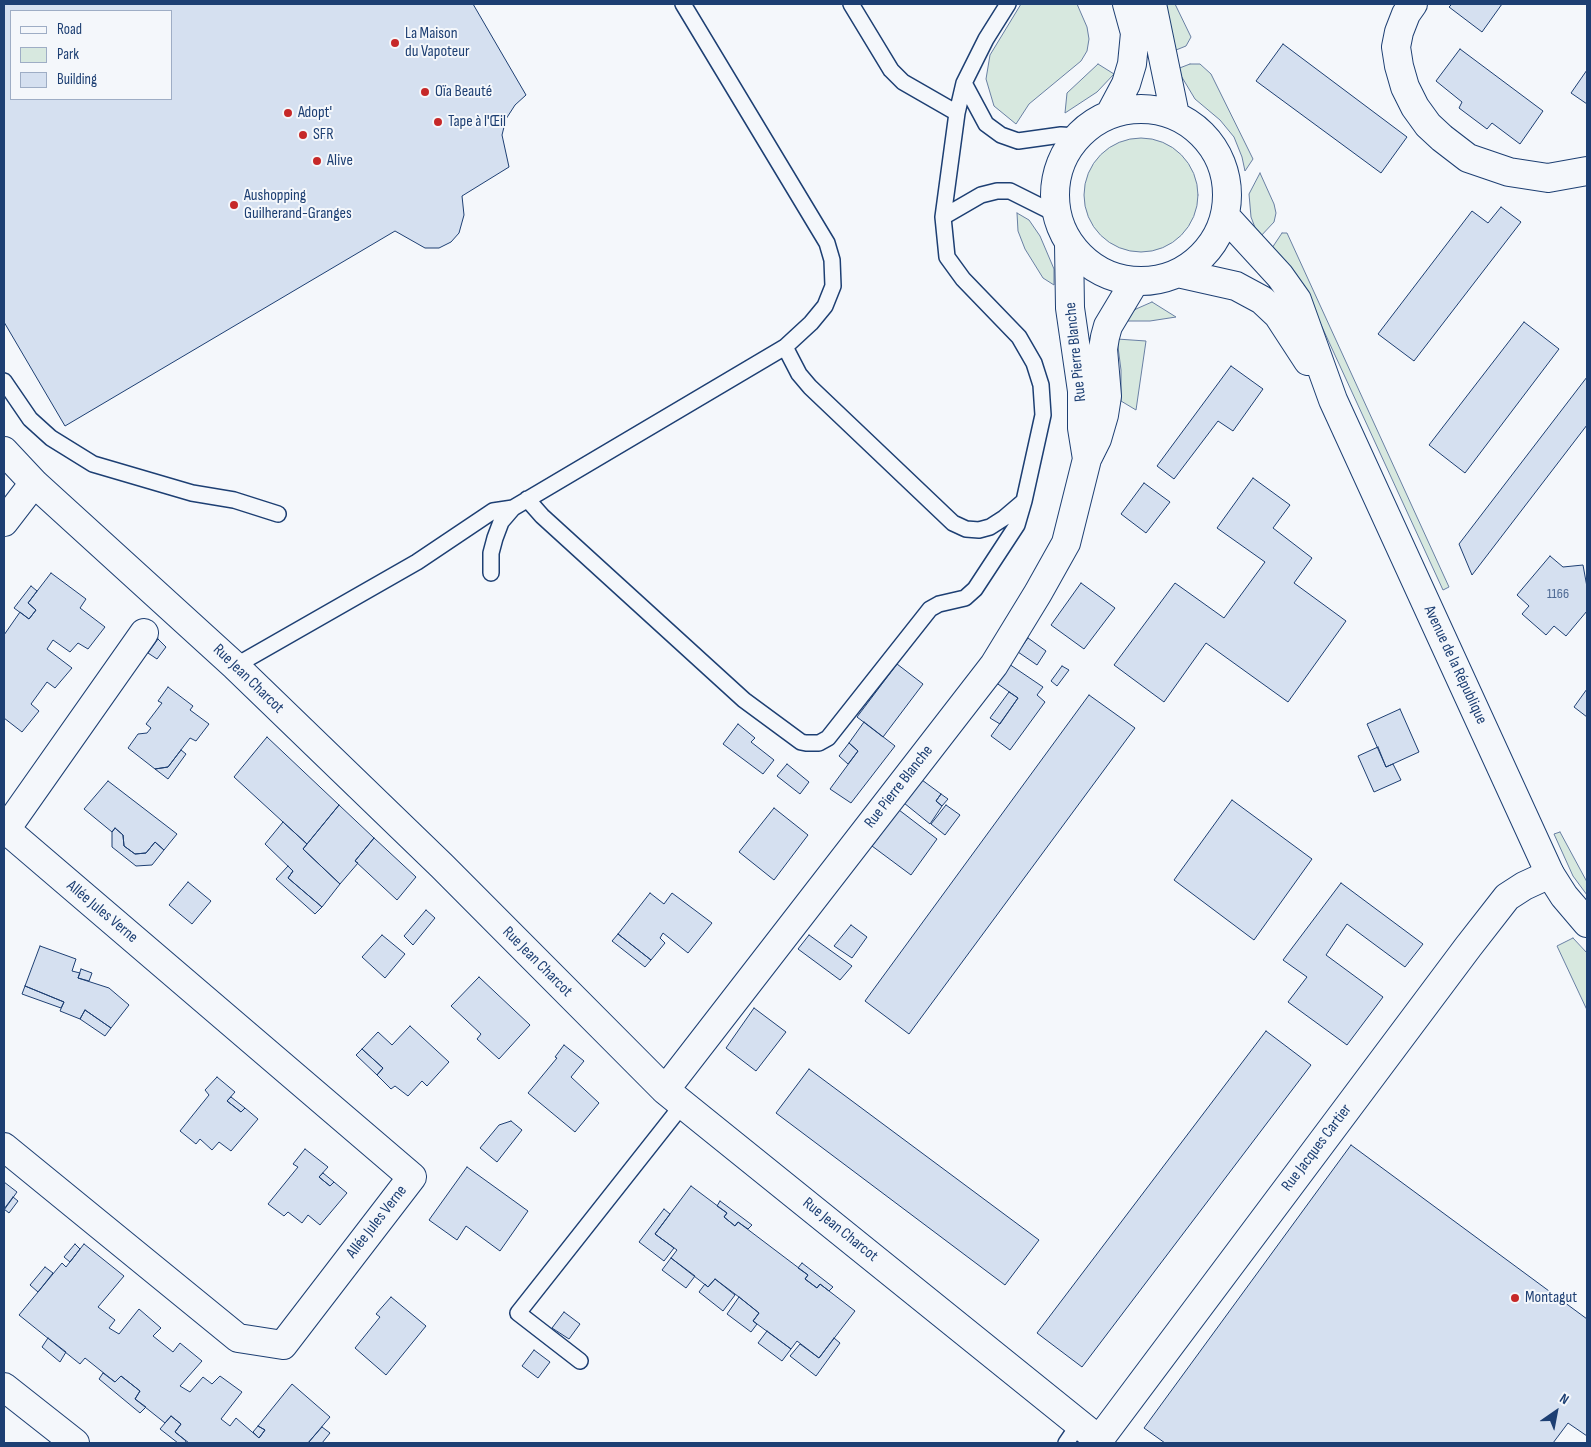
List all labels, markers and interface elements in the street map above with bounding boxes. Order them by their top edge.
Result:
legend [10,10,172,100]
text: Road [57,20,82,39]
place label: La Maison du Vapoteur [405,24,469,62]
marker: La Maison du Vapoteur [389,37,401,49]
text: Park [57,45,79,64]
text: Building [57,70,97,89]
place label: Oïa Beauté [435,82,492,102]
marker: Oïa Beauté [419,86,431,98]
place label: Adopt' [298,103,332,123]
marker: Adopt' [282,107,294,119]
place label: Tape à l'Œil [448,112,506,132]
marker: Tape à l'Œil [432,116,444,128]
place label: SFR [313,125,334,145]
marker: SFR [297,129,309,141]
place label: Alive [327,151,353,171]
marker: Alive [311,155,323,167]
place label: Aushopping Guilherand-Granges [244,186,352,224]
marker: Aushopping Guilherand-Granges [228,199,240,211]
street label: Rue Pierre Blanche [1061,301,1091,403]
house number: 1166 [1547,586,1569,602]
street label: Avenue de la République [1419,603,1491,727]
street label: Rue Jean Charcot [209,640,287,718]
street label: Rue Pierre Blanche [861,742,937,832]
street label: Allée Jules Verne [62,877,142,947]
street label: Rue Jean Charcot [498,923,576,1001]
street label: Rue Jacques Cartier [1278,1101,1356,1195]
street label: Allée Jules Verne [343,1182,411,1262]
street label: Rue Jean Charcot [798,1194,882,1266]
place label: Montagut [1525,1288,1577,1308]
marker: Montagut [1509,1292,1521,1304]
north arrow [1531,1387,1581,1437]
text: N [1557,1390,1572,1408]

